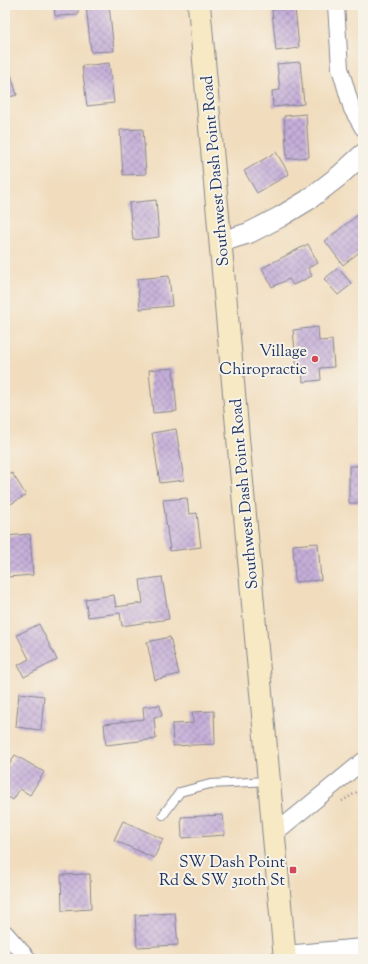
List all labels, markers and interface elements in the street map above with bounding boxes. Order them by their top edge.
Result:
street label: Southwest Dash Point Road [197,75,236,267]
place label: Village Chiropractic [219,341,307,382]
marker: Village Chiropractic [310,354,320,364]
street label: Southwest Dash Point Road [226,398,265,590]
place label: SW Dash Point Rd & SW 310th St [159,852,286,893]
marker: SW Dash Point Rd & SW 310th St [288,865,298,875]

